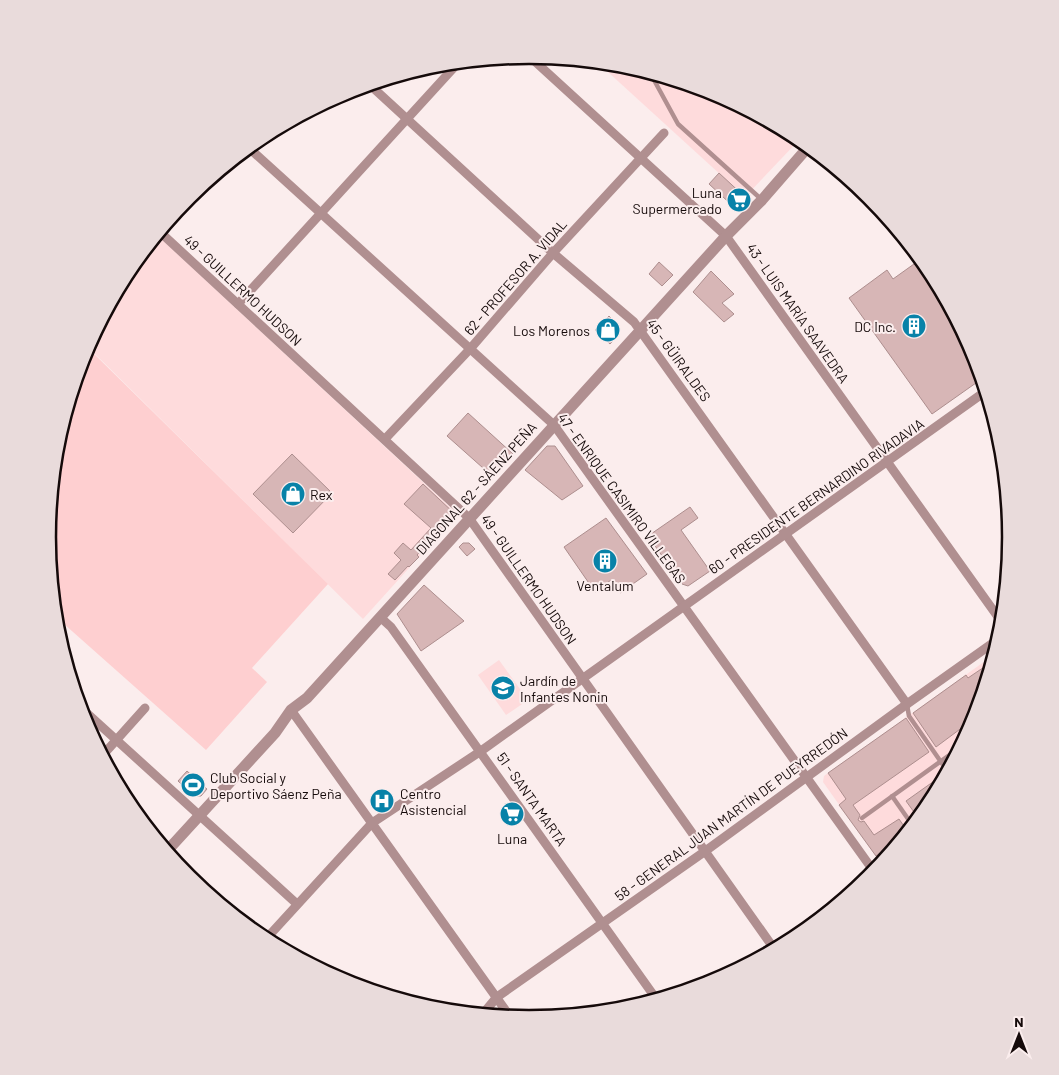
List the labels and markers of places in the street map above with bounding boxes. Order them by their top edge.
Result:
place label: Luna Supermercado [632,184,722,217]
supermarket icon: Luna Supermercado [726,187,752,213]
building icon: DC Inc. [901,313,927,339]
shop icon: Los Morenos [595,317,621,343]
place label: DC Inc. [854,318,896,335]
place label: Los Morenos [513,322,590,339]
shop icon: Rex [280,481,306,507]
place label: Rex [310,486,333,503]
building icon: Ventalum [592,548,618,574]
place label: Ventalum [576,577,634,594]
place label: Jardín de Infantes Nonin [520,672,608,705]
school or university icon: Jardín de Infantes Nonin [490,675,516,701]
place label: Club Social y Deportivo Sáenz Peña [210,769,342,802]
sports icon: Club Social y Deportivo Sáenz Peña [180,772,206,798]
place label: Centro Asistencial [400,785,467,818]
hospital icon: Centro Asistencial [369,788,395,814]
supermarket icon: Luna [499,801,525,827]
place label: Luna [497,830,527,847]

